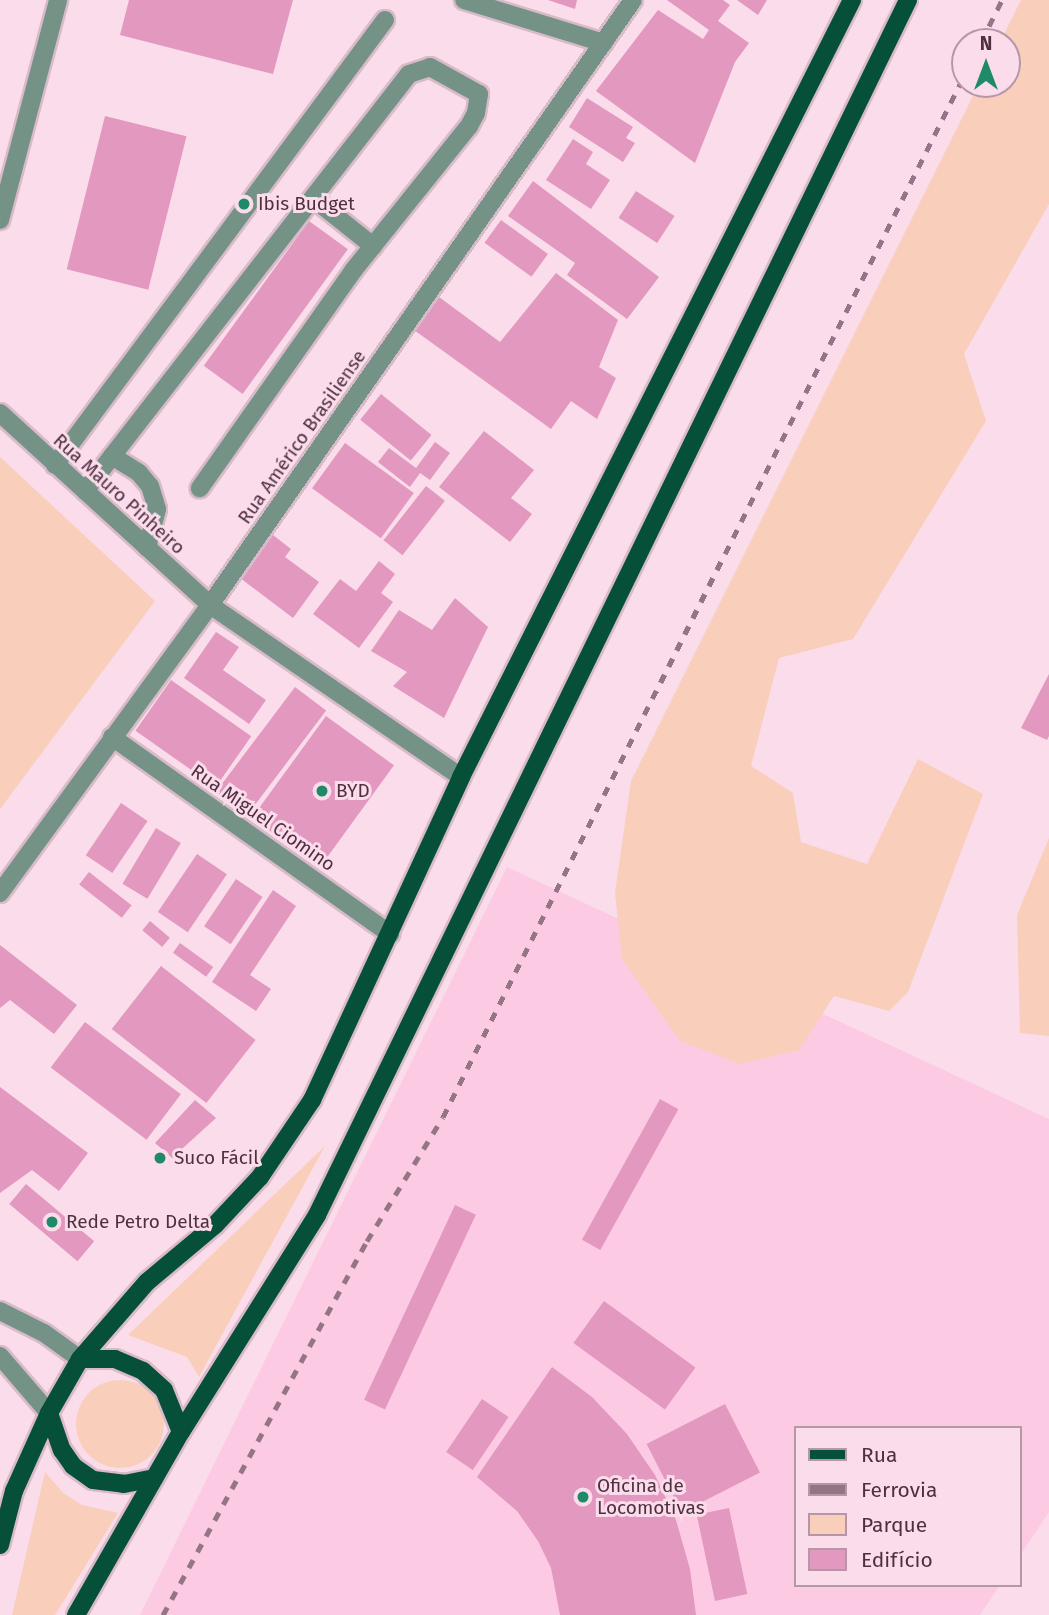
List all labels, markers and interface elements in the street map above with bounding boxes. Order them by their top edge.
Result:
north arrow [951,28,1021,98]
text: N [980,32,992,55]
place label: Ibis Budget [258,193,355,215]
marker: Ibis Budget [236,196,252,212]
street label: Rua Américo Brasiliense [233,346,371,528]
street label: Rua Mauro Pinheiro [48,429,190,559]
street label: Rua Miguel Ciomino [187,760,339,876]
place label: BYD [336,780,370,802]
marker: BYD [314,783,330,799]
place label: Suco Fácil [174,1147,259,1169]
marker: Suco Fácil [152,1150,168,1166]
place label: Rede Petro Delta [66,1211,210,1233]
marker: Rede Petro Delta [44,1214,60,1230]
legend [794,1426,1021,1587]
text: Rua [861,1442,897,1468]
place label: Oficina de Locomotivas [597,1475,705,1519]
text: Ferrovia [861,1477,937,1503]
marker: Oficina de Locomotivas [575,1489,591,1505]
text: Parque [861,1512,927,1538]
text: Edifício [861,1547,933,1573]

